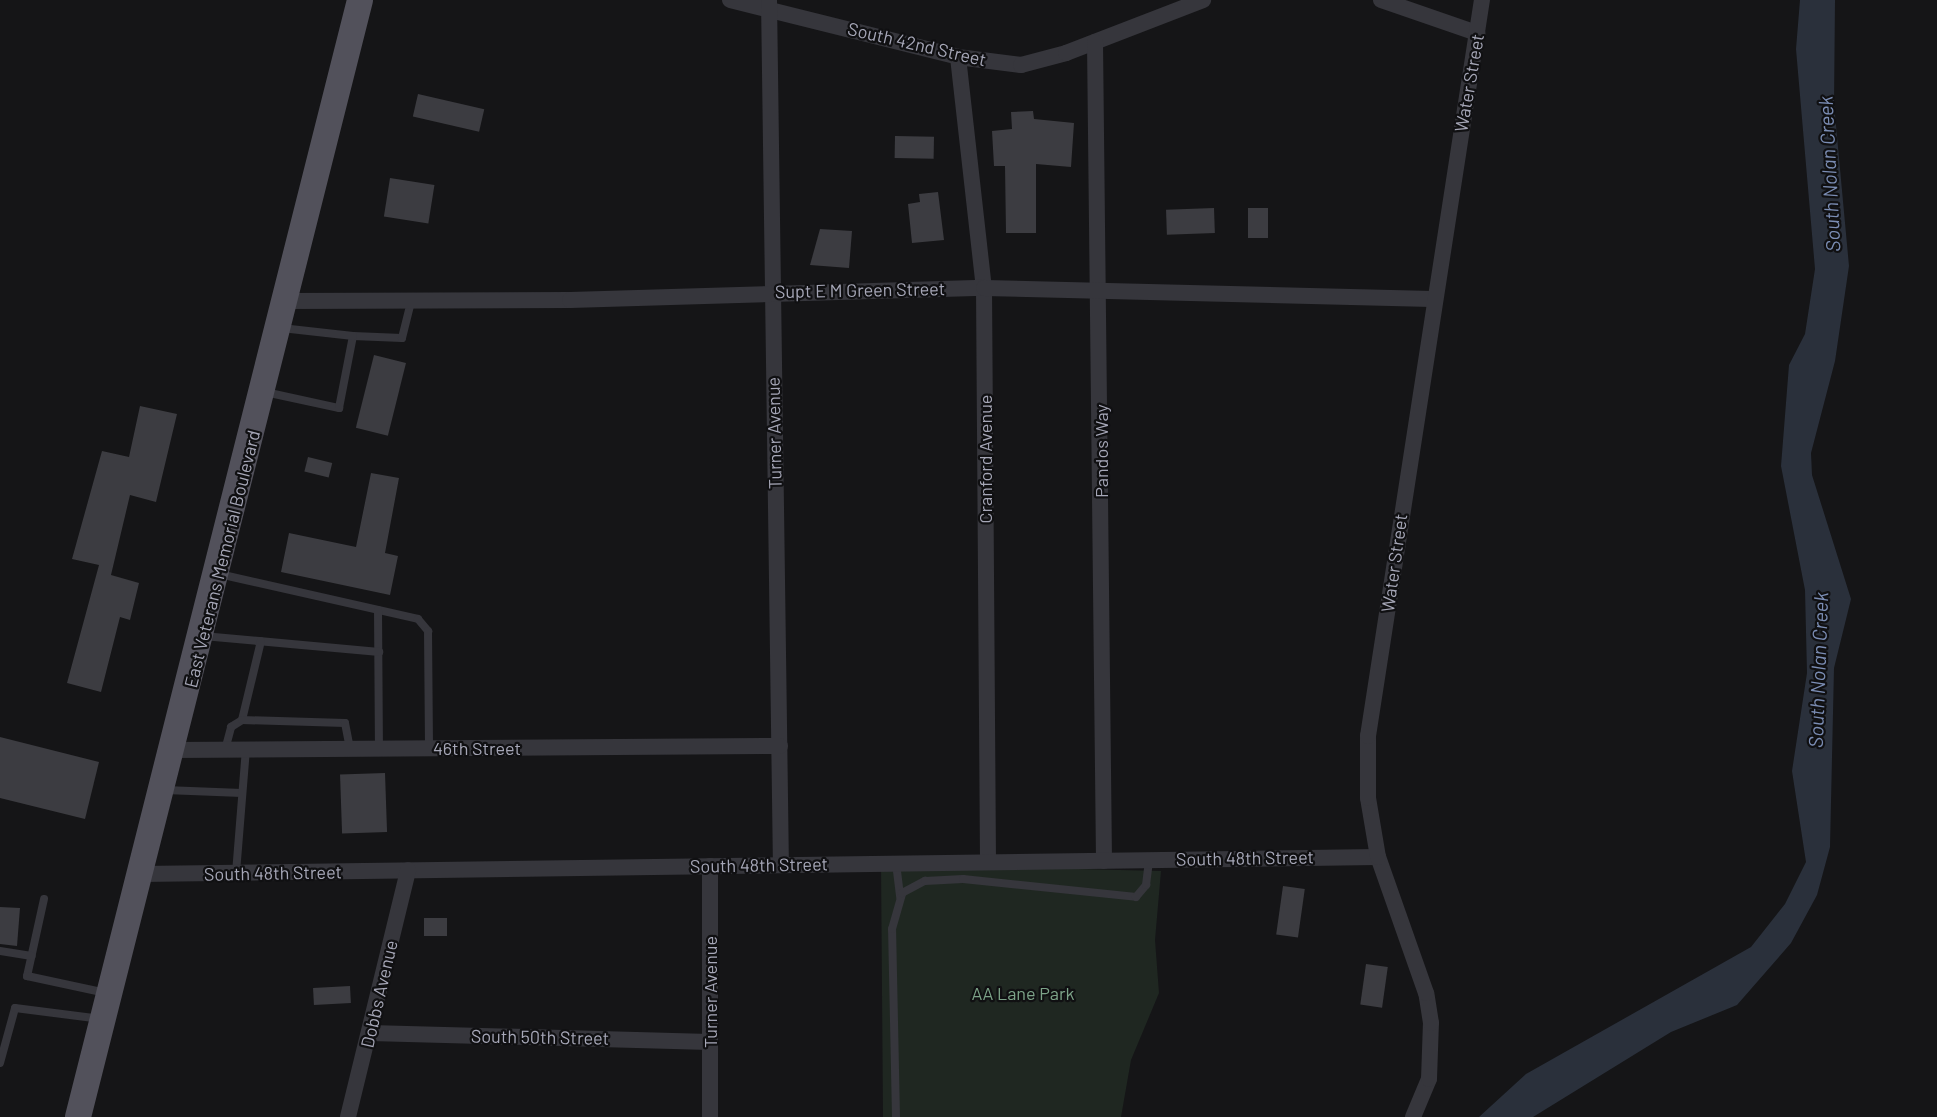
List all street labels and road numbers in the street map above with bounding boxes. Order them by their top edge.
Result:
street label: South 42nd Street [846,18,988,70]
street label: Water Street [1450,32,1488,134]
street label: Supt E M Green Street [775,278,945,302]
street label: Turner Avenue [762,377,786,489]
street label: Cranford Avenue [974,395,996,523]
street label: Pandos Way [1090,404,1112,498]
street label: East Veterans Memorial Boulevard [179,428,265,690]
street label: Water Street [1376,512,1412,614]
street label: 46th Street [433,737,521,759]
street label: South 48th Street [1176,846,1314,870]
street label: South 48th Street [690,853,828,877]
street label: South 48th Street [204,861,342,885]
street label: Turner Avenue [699,936,721,1048]
street label: Dobbs Avenue [356,938,402,1050]
street label: South 50th Street [471,1025,609,1049]

